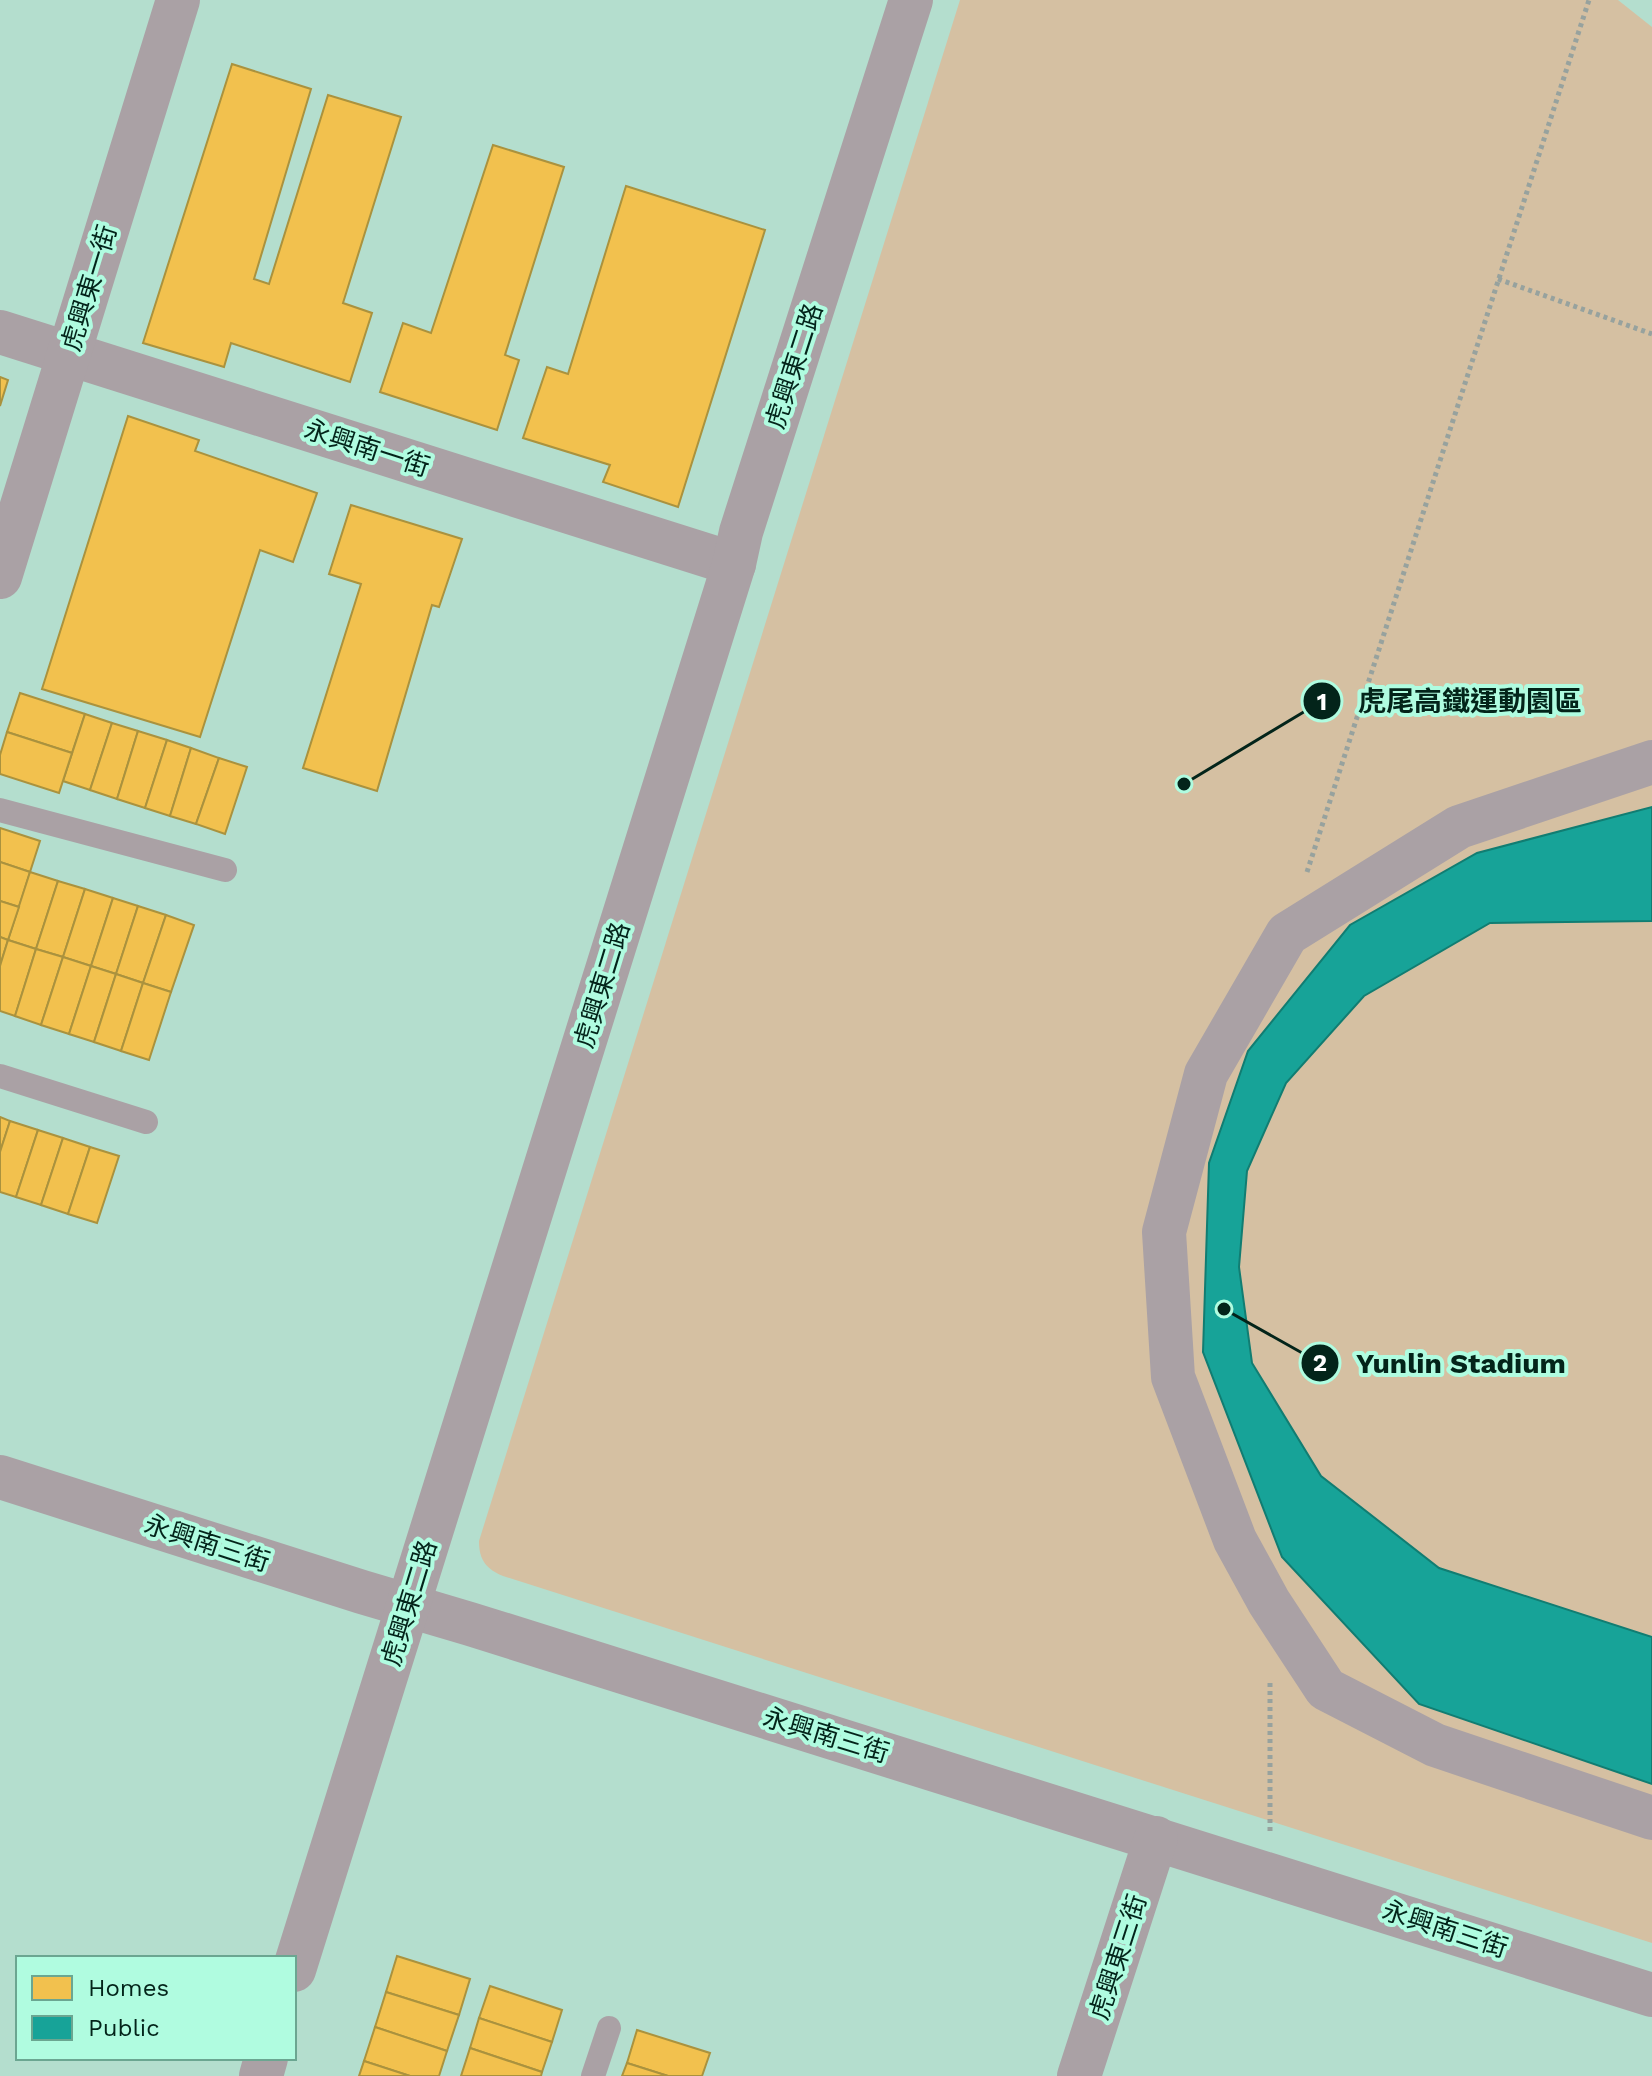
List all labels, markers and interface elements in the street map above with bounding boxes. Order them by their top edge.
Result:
street label: 虎興東一街 [56,221,122,355]
street label: 虎興東二路 [760,300,828,432]
street label: 永興南一街 [301,414,433,482]
callout: 虎尾高鐵運動園區 [1302,675,1598,727]
text: 虎尾高鐵運動園區 [1358,685,1582,718]
text: 1 [1317,688,1327,716]
street label: 虎興東二路 [569,918,635,1052]
callout: Yunlin Stadium [1300,1337,1582,1389]
text: Yunlin Stadium [1356,1347,1566,1380]
text: 2 [1313,1349,1327,1377]
street label: 永興南三街 [141,1509,273,1577]
street label: 虎興東二路 [376,1536,442,1670]
street label: 永興南三街 [759,1702,893,1768]
street label: 虎興東三街 [1084,1891,1152,2023]
street label: 永興南三街 [1379,1895,1511,1963]
legend [16,1956,296,2060]
text: Homes [88,1974,169,2002]
text: Public [88,2014,160,2042]

